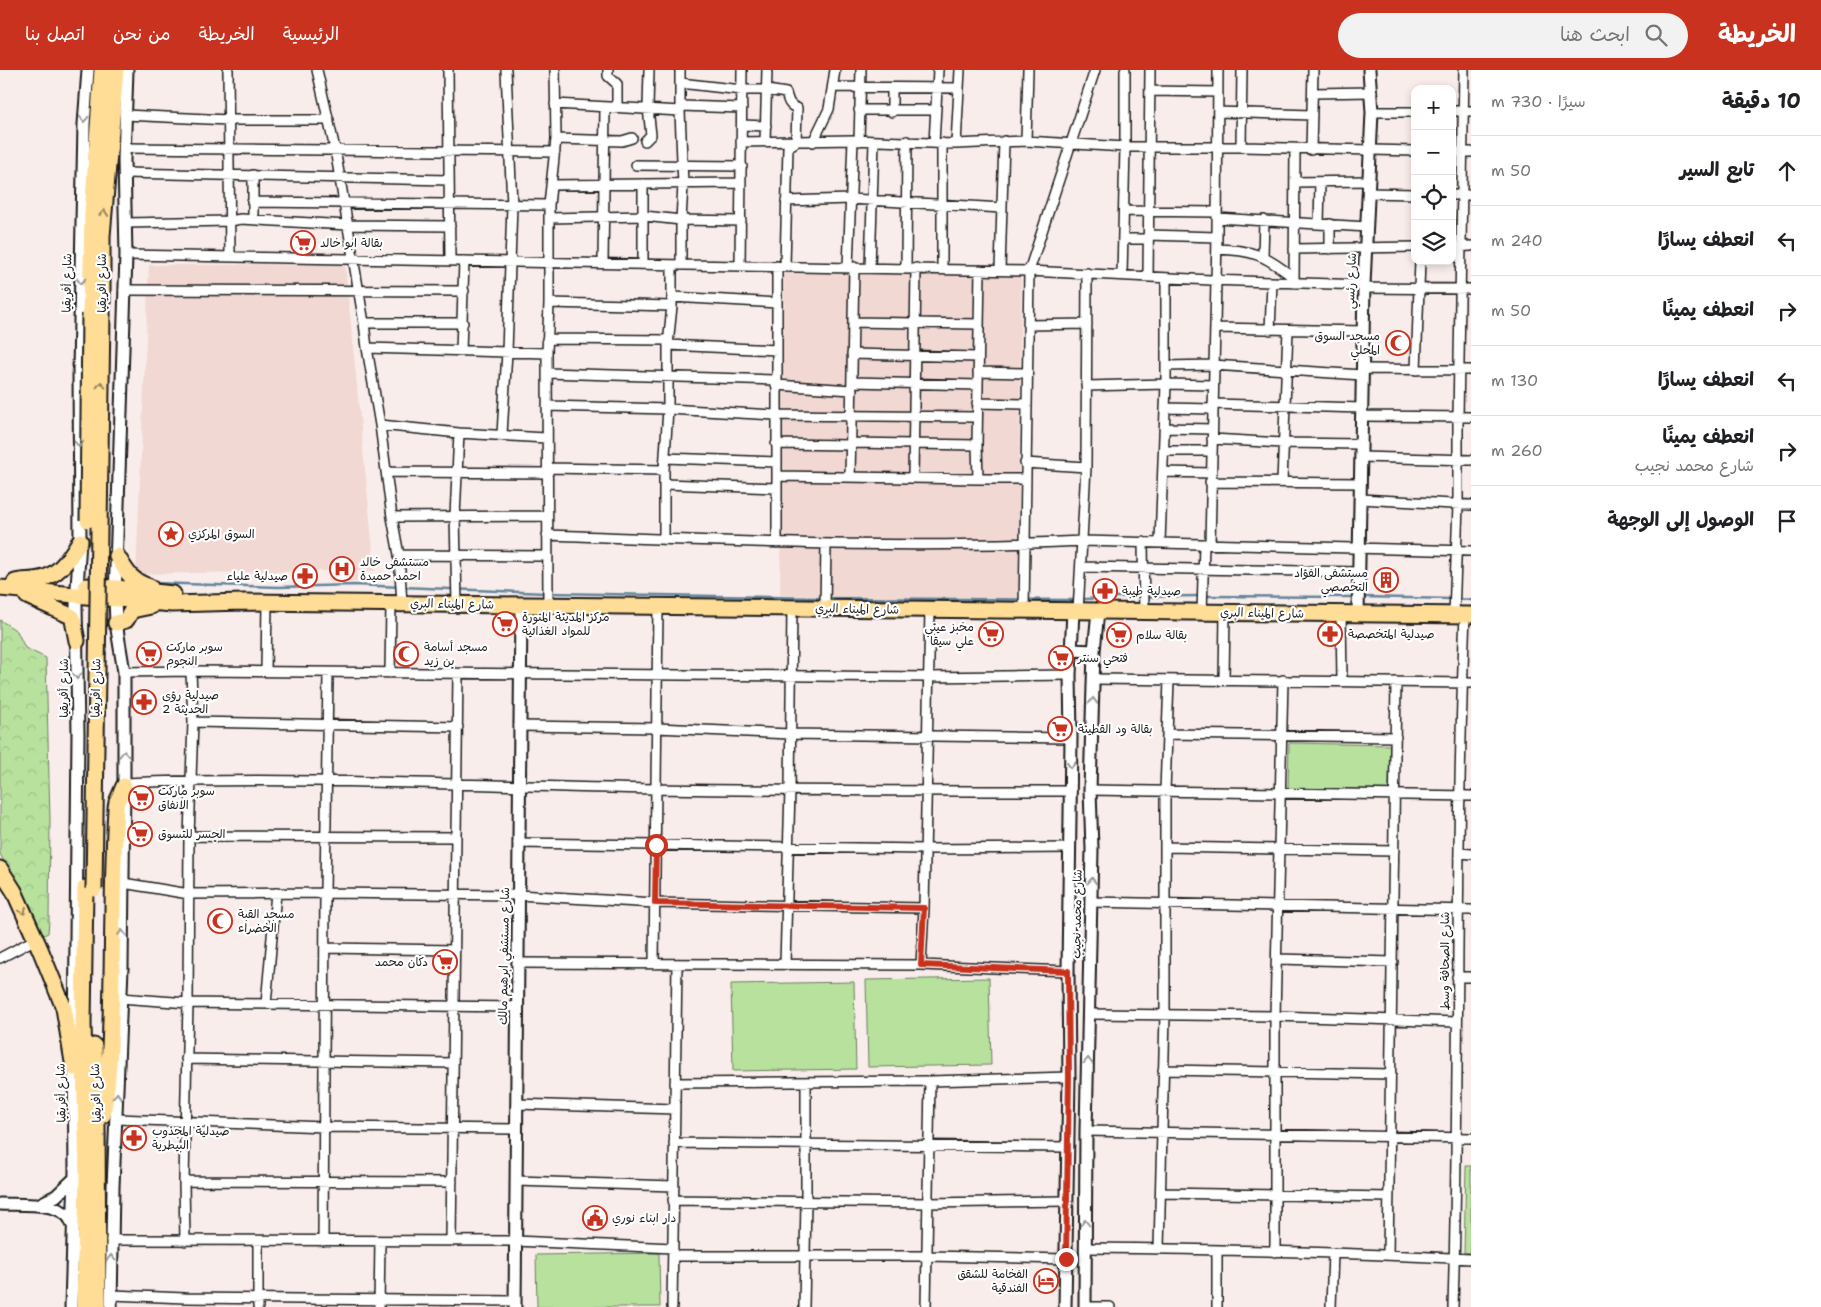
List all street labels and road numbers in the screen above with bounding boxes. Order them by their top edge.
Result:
street label: شارع أفريقيا [58,253,77,313]
street label: شارع افريقيا [94,253,111,313]
street label: شارع رئسي [1342,253,1363,310]
street label: شارع الميناء البري [410,595,494,614]
street label: شارع الميناء البري [815,600,899,619]
street label: شارع الميناء البري [1220,604,1304,623]
street label: شارع أفريقيا [56,658,73,718]
street label: شارع افريقيا [87,658,106,718]
street label: شارع محمد نجيب [1068,869,1087,959]
street label: شارع مستشفي ابرهيم مالك [495,887,516,1025]
street label: شارع الصحافة وسط [1437,912,1454,1010]
street label: شارع أفريقيا [52,1063,71,1123]
street label: شارع افريقيا [87,1063,106,1123]

